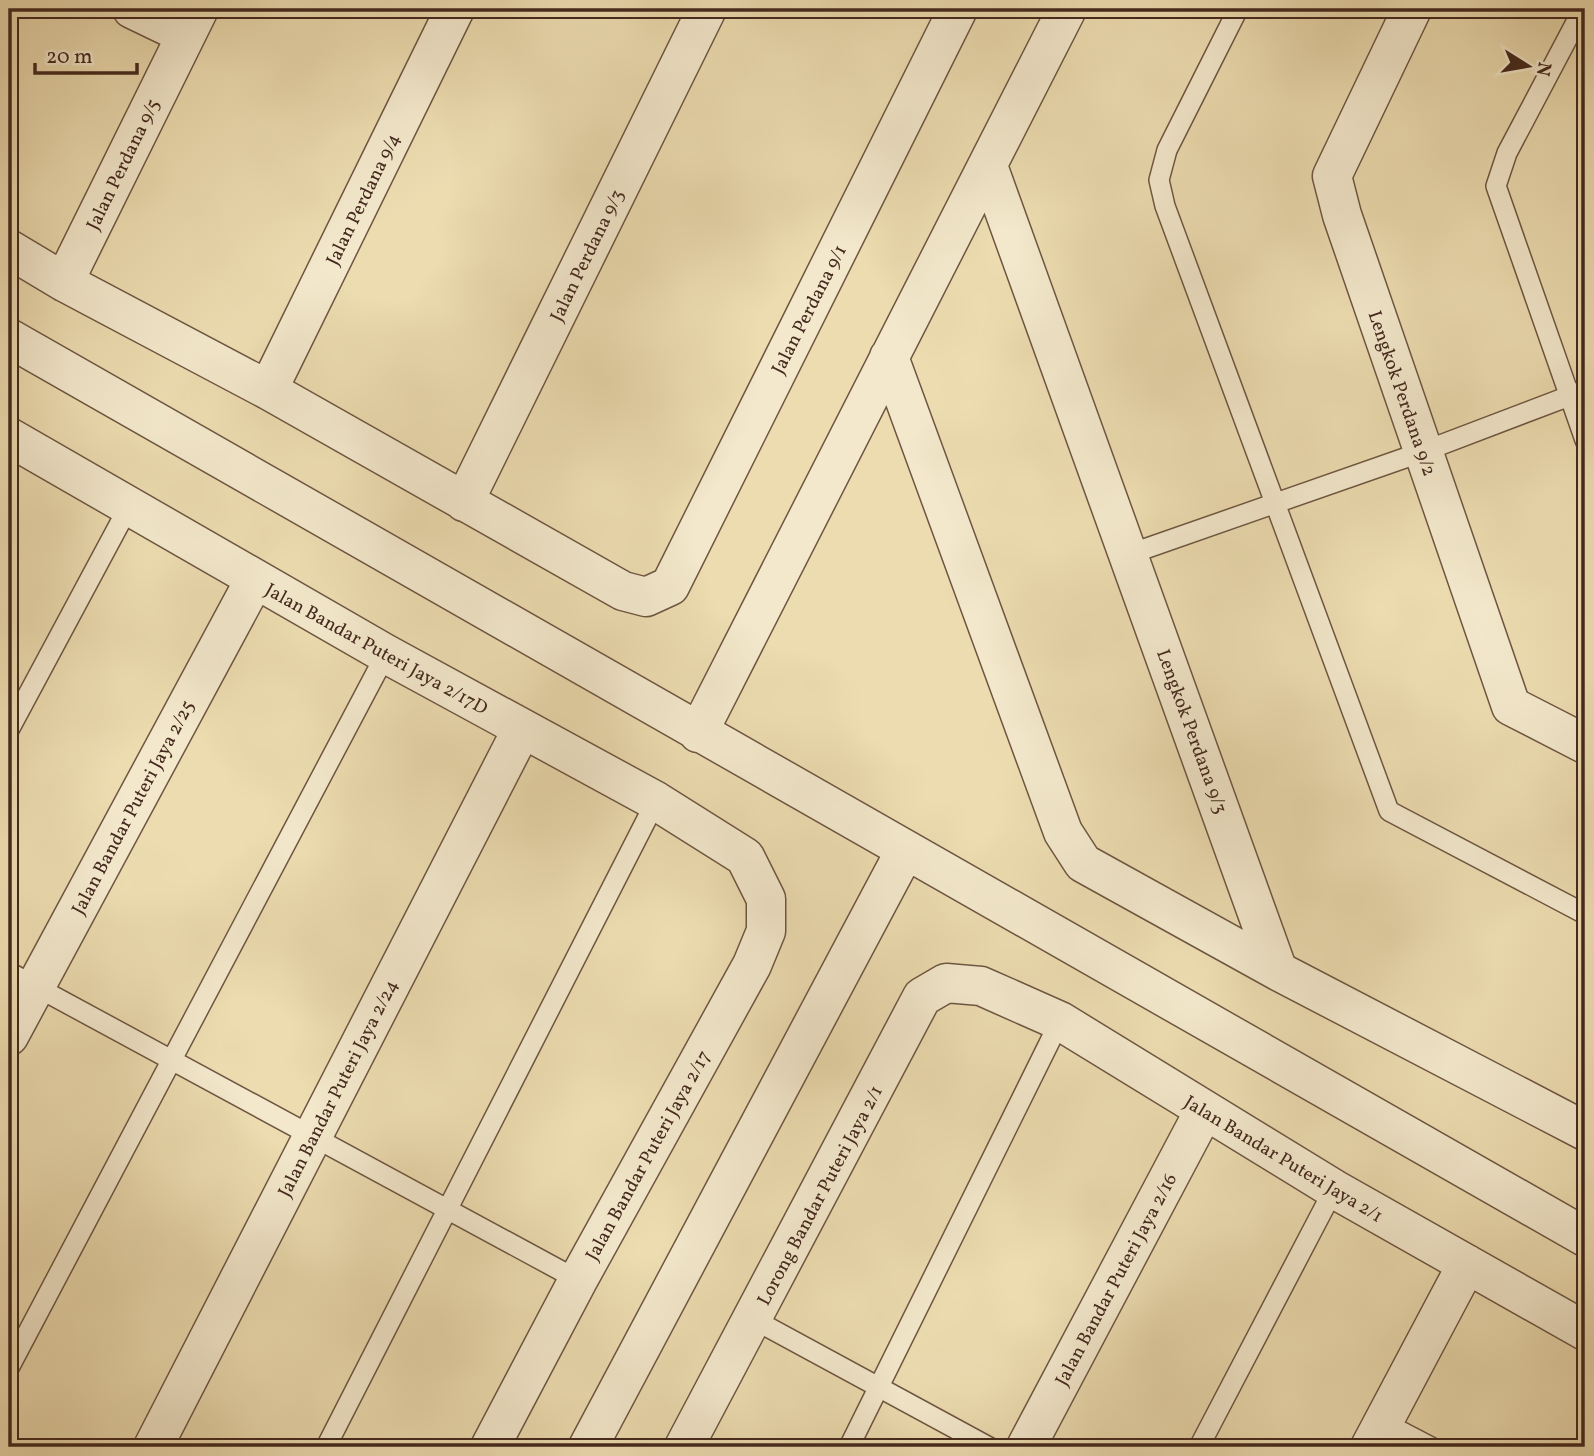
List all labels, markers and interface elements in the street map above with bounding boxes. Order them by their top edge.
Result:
scale bar [35,32,136,76]
north arrow [1492,32,1562,102]
text: 20 m [46,43,92,72]
text: N [1529,60,1557,78]
street label: Jalan Perdana 9/5 [81,95,167,235]
street label: Jalan Perdana 9/4 [321,129,407,270]
street label: Jalan Perdana 9/3 [544,185,631,326]
street label: Jalan Perdana 9/1 [766,241,854,379]
street label: Lengkok Perdana 9/2 [1361,307,1442,480]
street label: Jalan Bandar Puteri Jaya 2/17D [260,578,492,722]
street label: Lengkok Perdana 9/3 [1149,646,1233,818]
street label: Jalan Bandar Puteri Jaya 2/25 [66,696,201,920]
street label: Jalan Bandar Puteri Jaya 2/24 [272,976,405,1202]
street label: Jalan Bandar Puteri Jaya 2/17 [580,1046,718,1266]
street label: Lorong Bandar Puteri Jaya 2/1 [752,1081,890,1310]
street label: Jalan Bandar Puteri Jaya 2/1 [1179,1090,1387,1230]
street label: Jalan Bandar Puteri Jaya 2/16 [1050,1169,1184,1391]

